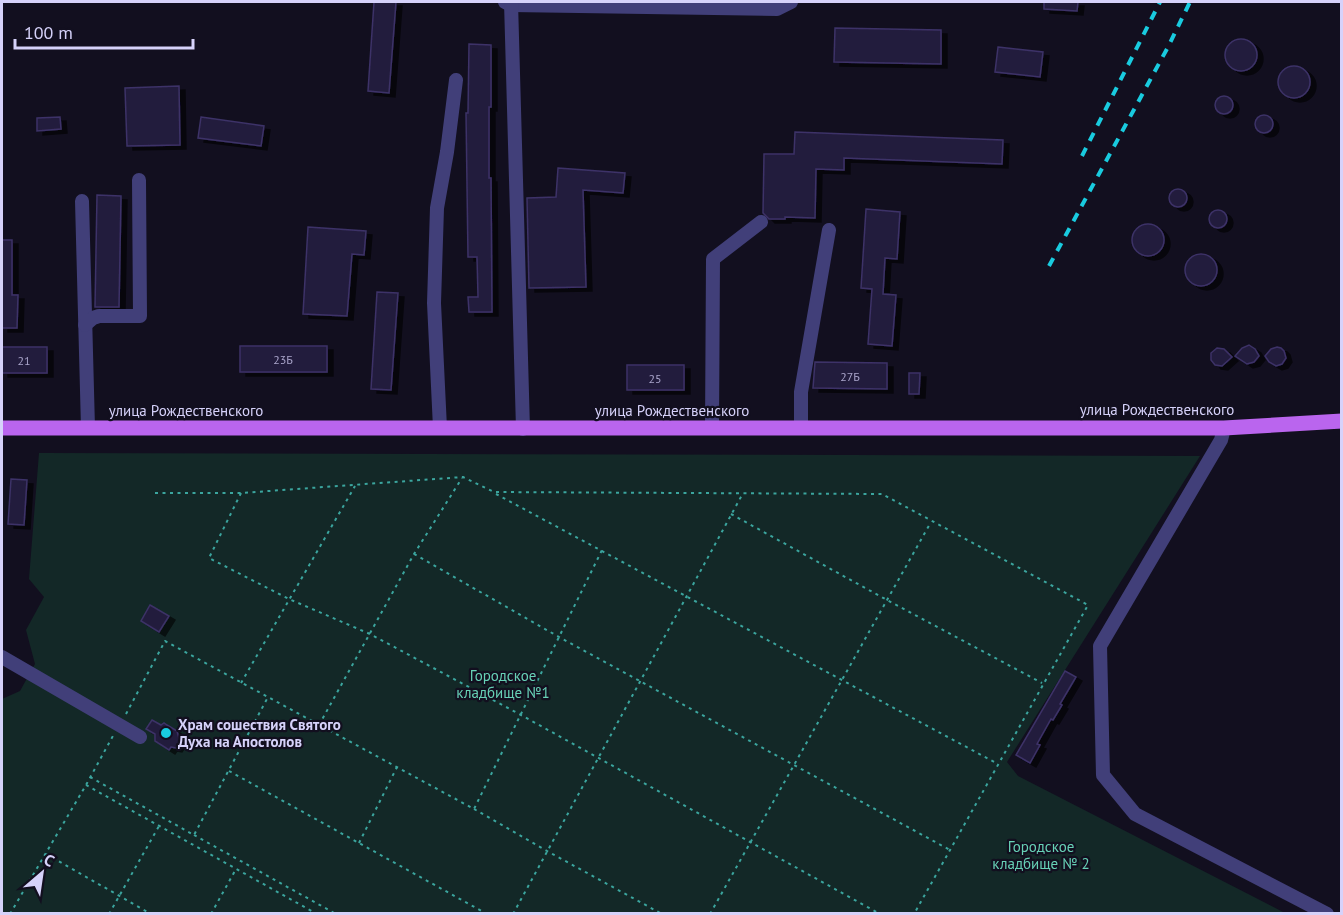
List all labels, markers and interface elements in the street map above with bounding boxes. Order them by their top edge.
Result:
scale bar [15,12,194,50]
text: 100 m [24,21,73,44]
house number: 23Б [273,352,293,367]
house number: 21 [17,353,31,368]
house number: 27Б [840,369,860,384]
house number: 25 [648,371,662,386]
street label: улица Рождественского [1080,400,1234,419]
street label: улица Рождественского [109,401,263,420]
street label: улица Рождественского [595,401,749,420]
park label: Городское кладбище №1 [456,666,550,702]
place label: Храм сошествия Святого Духа на Апостолов [178,715,341,751]
marker: Храм сошествия Святого Духа на Апостолов [159,726,173,740]
park label: Городское кладбище № 2 [992,837,1090,873]
north arrow [12,843,72,903]
text: С [41,849,58,871]

